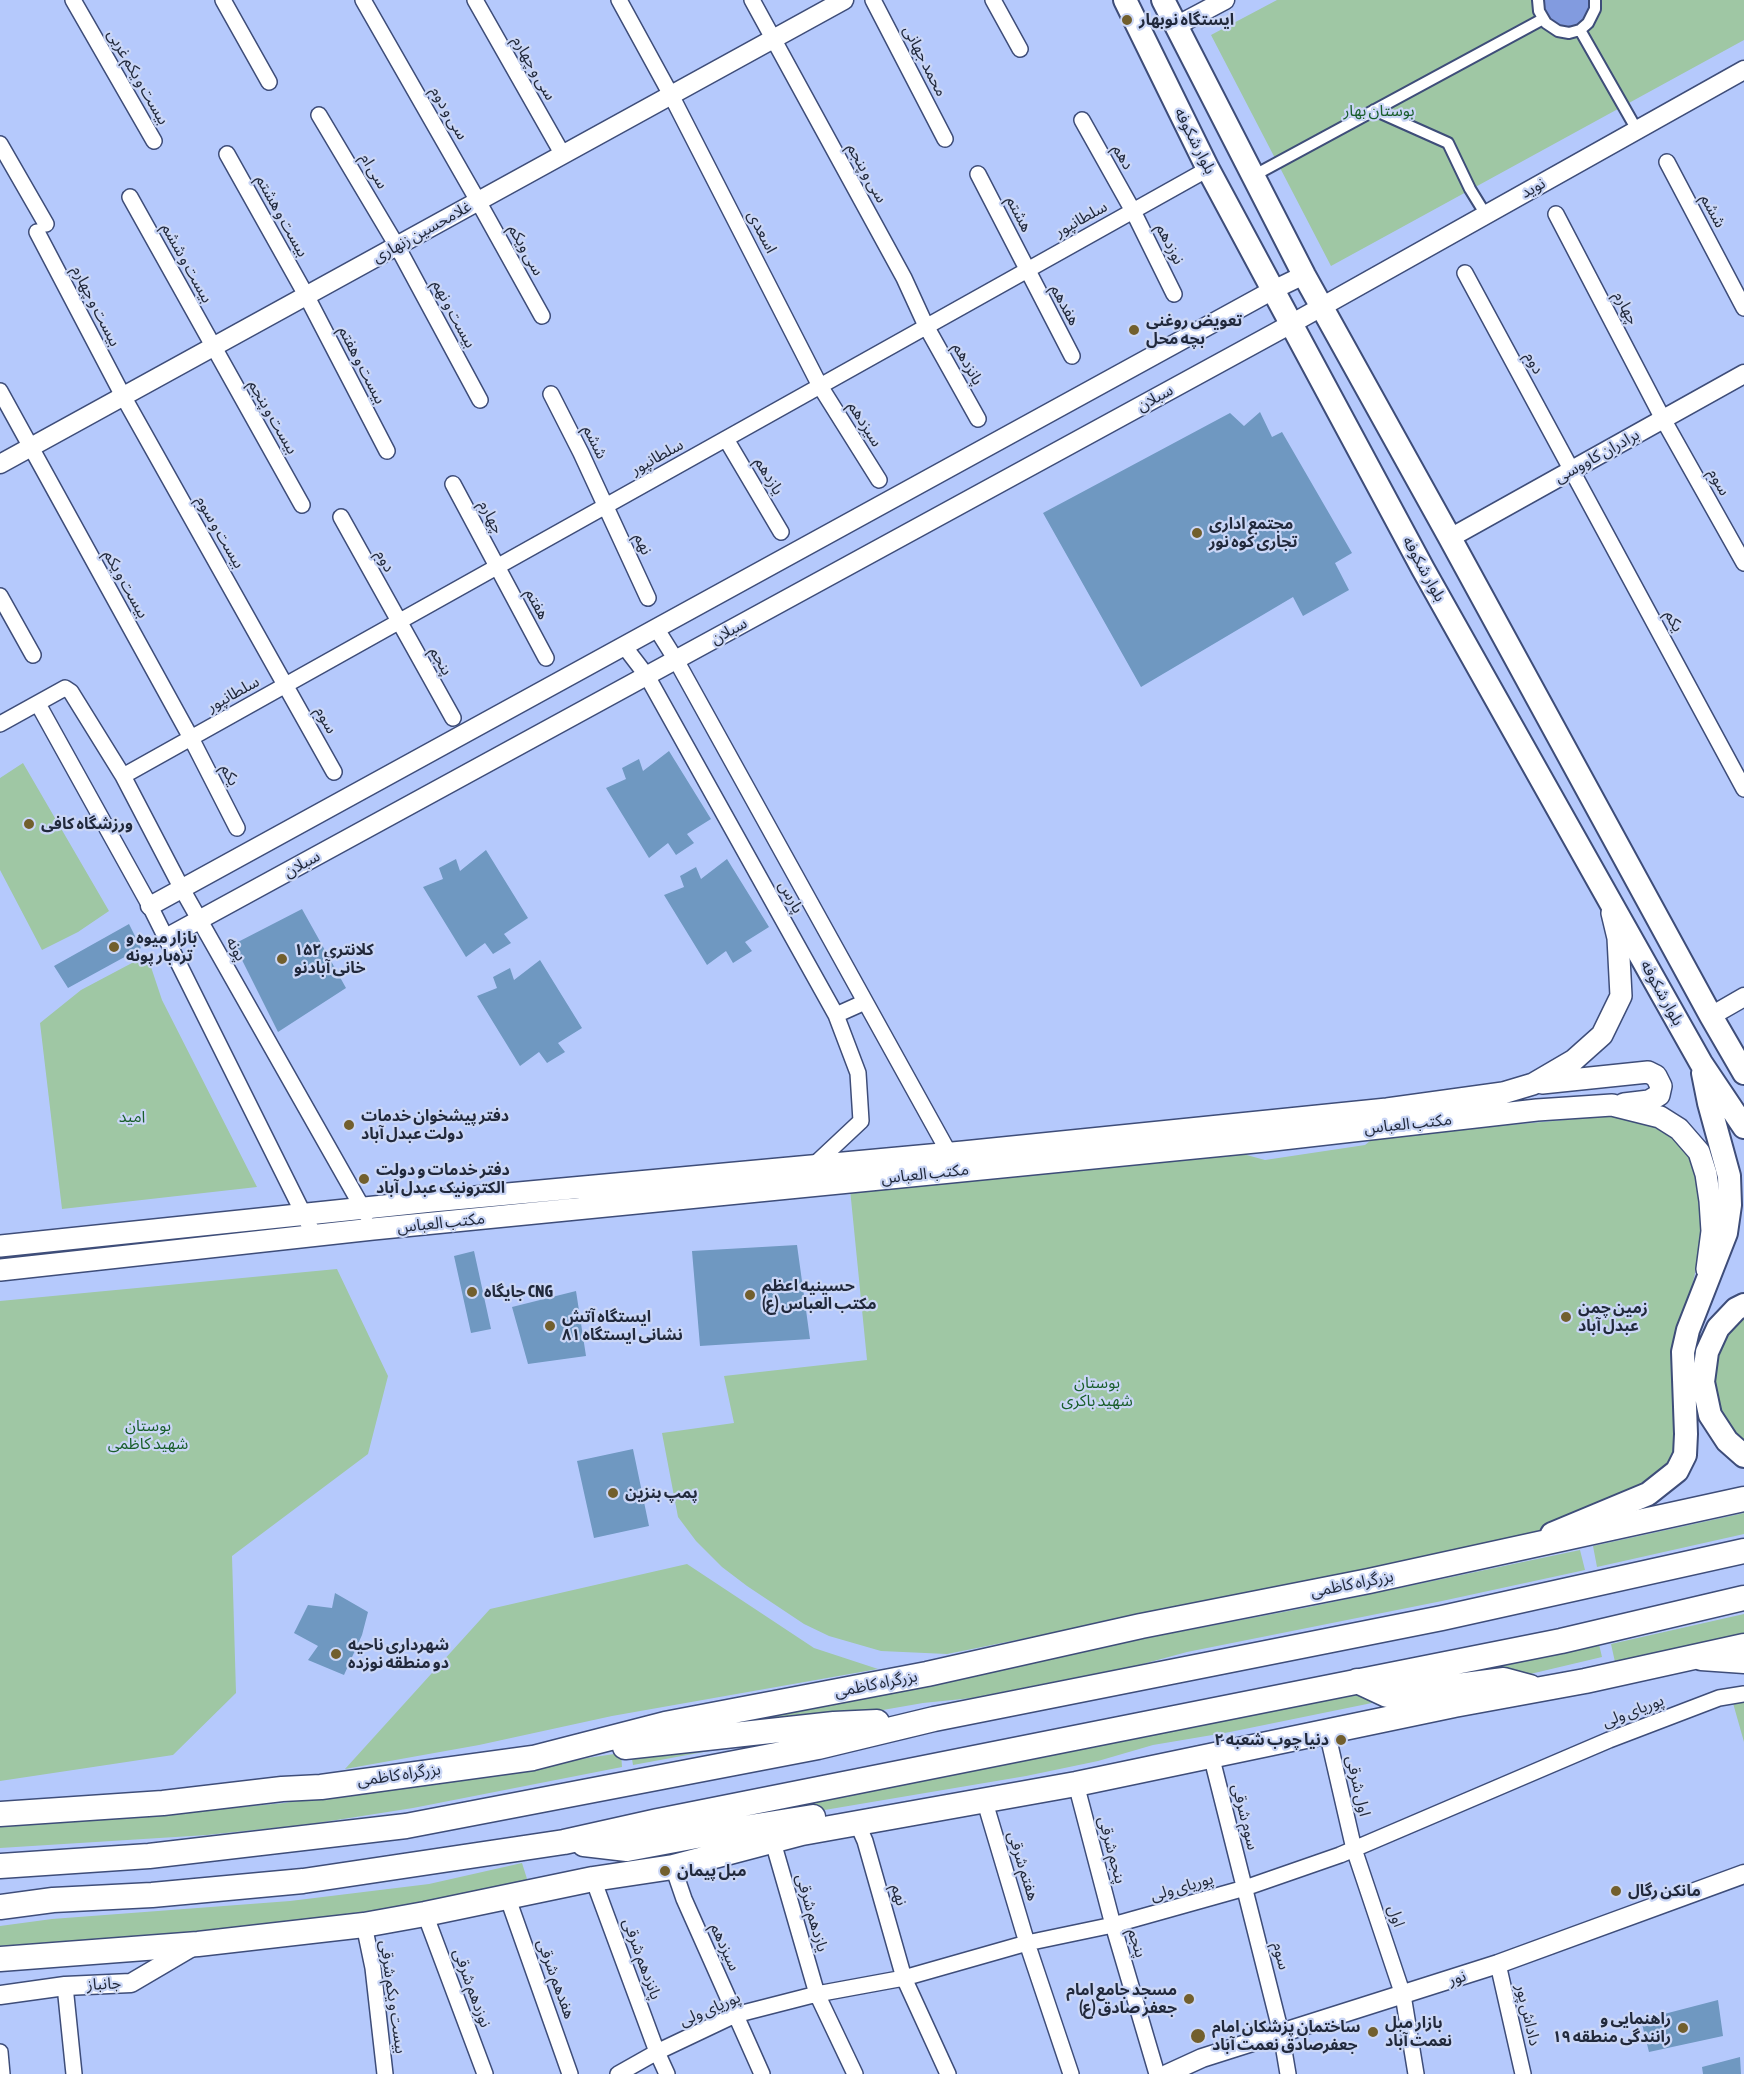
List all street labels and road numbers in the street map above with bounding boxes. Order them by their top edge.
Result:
street label: محمد جهانی [899,22,951,100]
street label: بیست و یکم غربی [103,26,173,128]
street label: سی و چهارم [508,32,560,104]
street label: سی و دوم [426,83,472,143]
street label: بلوار شکوفه [1170,105,1220,177]
street label: سی و پنجم [843,140,891,206]
street label: دهم [1108,141,1138,173]
street label: سی ام [356,150,392,192]
street label: بیست و هشتم [252,172,312,260]
street label: نوید [1517,174,1549,202]
street label: ششم [1696,191,1730,231]
street label: هشتم [1002,193,1036,235]
street label: غلامحسین زنهاری [369,197,475,267]
street label: سلطانپور [1051,197,1111,241]
street label: اسعدی [743,207,781,257]
street label: بیست و ششم [157,220,217,306]
street label: نوزدهم [1152,220,1188,268]
street label: سی ویکم [504,221,548,279]
street label: بیست و چهارم [67,262,125,350]
street label: بیست و نهم [428,277,480,351]
street label: هفدهم [1046,281,1084,329]
street label: چهارم [1609,288,1643,328]
street label: بیست و هفتم [334,323,390,407]
street label: پانزدهم [949,339,987,389]
street label: دوم [1520,348,1548,378]
street label: بیست و پنجم [244,377,302,457]
street label: سبلان [1133,380,1177,416]
street label: سیزدهم [844,398,886,450]
street label: ششم [579,422,611,462]
street label: برادران کاووسی [1551,425,1643,487]
street label: سلطانپور [627,435,687,479]
street label: یازدهم [750,454,788,498]
street label: سوم [1704,465,1734,499]
street label: بیست و سوم [192,492,248,572]
street label: چهارم [474,497,508,537]
street label: نهم [630,530,656,558]
street label: بلوار شکوفه [1398,533,1450,605]
street label: دوم [371,546,399,576]
street label: بیست و یکم [99,547,153,621]
street label: هفتم [521,585,553,623]
street label: یکم [1660,607,1688,635]
street label: سبلان [707,613,751,649]
street label: پنجم [425,643,457,679]
street label: سلطانپور [203,672,263,716]
street label: سوم [311,703,341,737]
street label: یکم [216,761,244,789]
street label: سبلان [280,846,324,882]
street label: پارس [774,877,808,917]
street label: پونه [222,934,250,964]
street label: بلوار شکوفه [1636,957,1688,1029]
street label: مکتب العباس [1363,1110,1453,1138]
street label: مکتب العباس [880,1160,970,1188]
street label: مکتب العباس [396,1209,486,1237]
street label: بزرگراه کاظمی [1309,1567,1395,1601]
street label: بزرگراه کاظمی [833,1667,919,1701]
street label: پوریای ولی [1599,1690,1667,1732]
street label: اول شرقی [1342,1754,1374,1818]
street label: بزرگراه کاظمی [356,1760,442,1790]
street label: سوم شرقی [1228,1782,1262,1852]
street label: پنجم شرقی [1094,1814,1130,1886]
street label: هفتم شرقی [1003,1829,1043,1903]
street label: پوریای ولی [1148,1869,1216,1905]
street label: یازدهم شرقی [792,1872,832,1954]
street label: نهم [887,1882,911,1908]
street label: اول [1383,1902,1409,1930]
street label: پانزدهم شرقی [618,1916,666,2002]
street label: سیزدهم [706,1920,744,1974]
street label: پنجم [1124,1926,1150,1960]
street label: هفدهم شرقی [533,1937,579,2021]
street label: بیست و یکم شرقی [376,1939,410,2055]
street label: سوم [1268,1940,1294,1972]
street label: نوزدهم شرقی [449,1946,495,2030]
street label: نور [1446,1966,1468,1990]
street label: جانباز [86,1974,122,1994]
street label: داداش پور [1512,1982,1544,2048]
street label: پوریای ولی [677,1988,743,2030]

